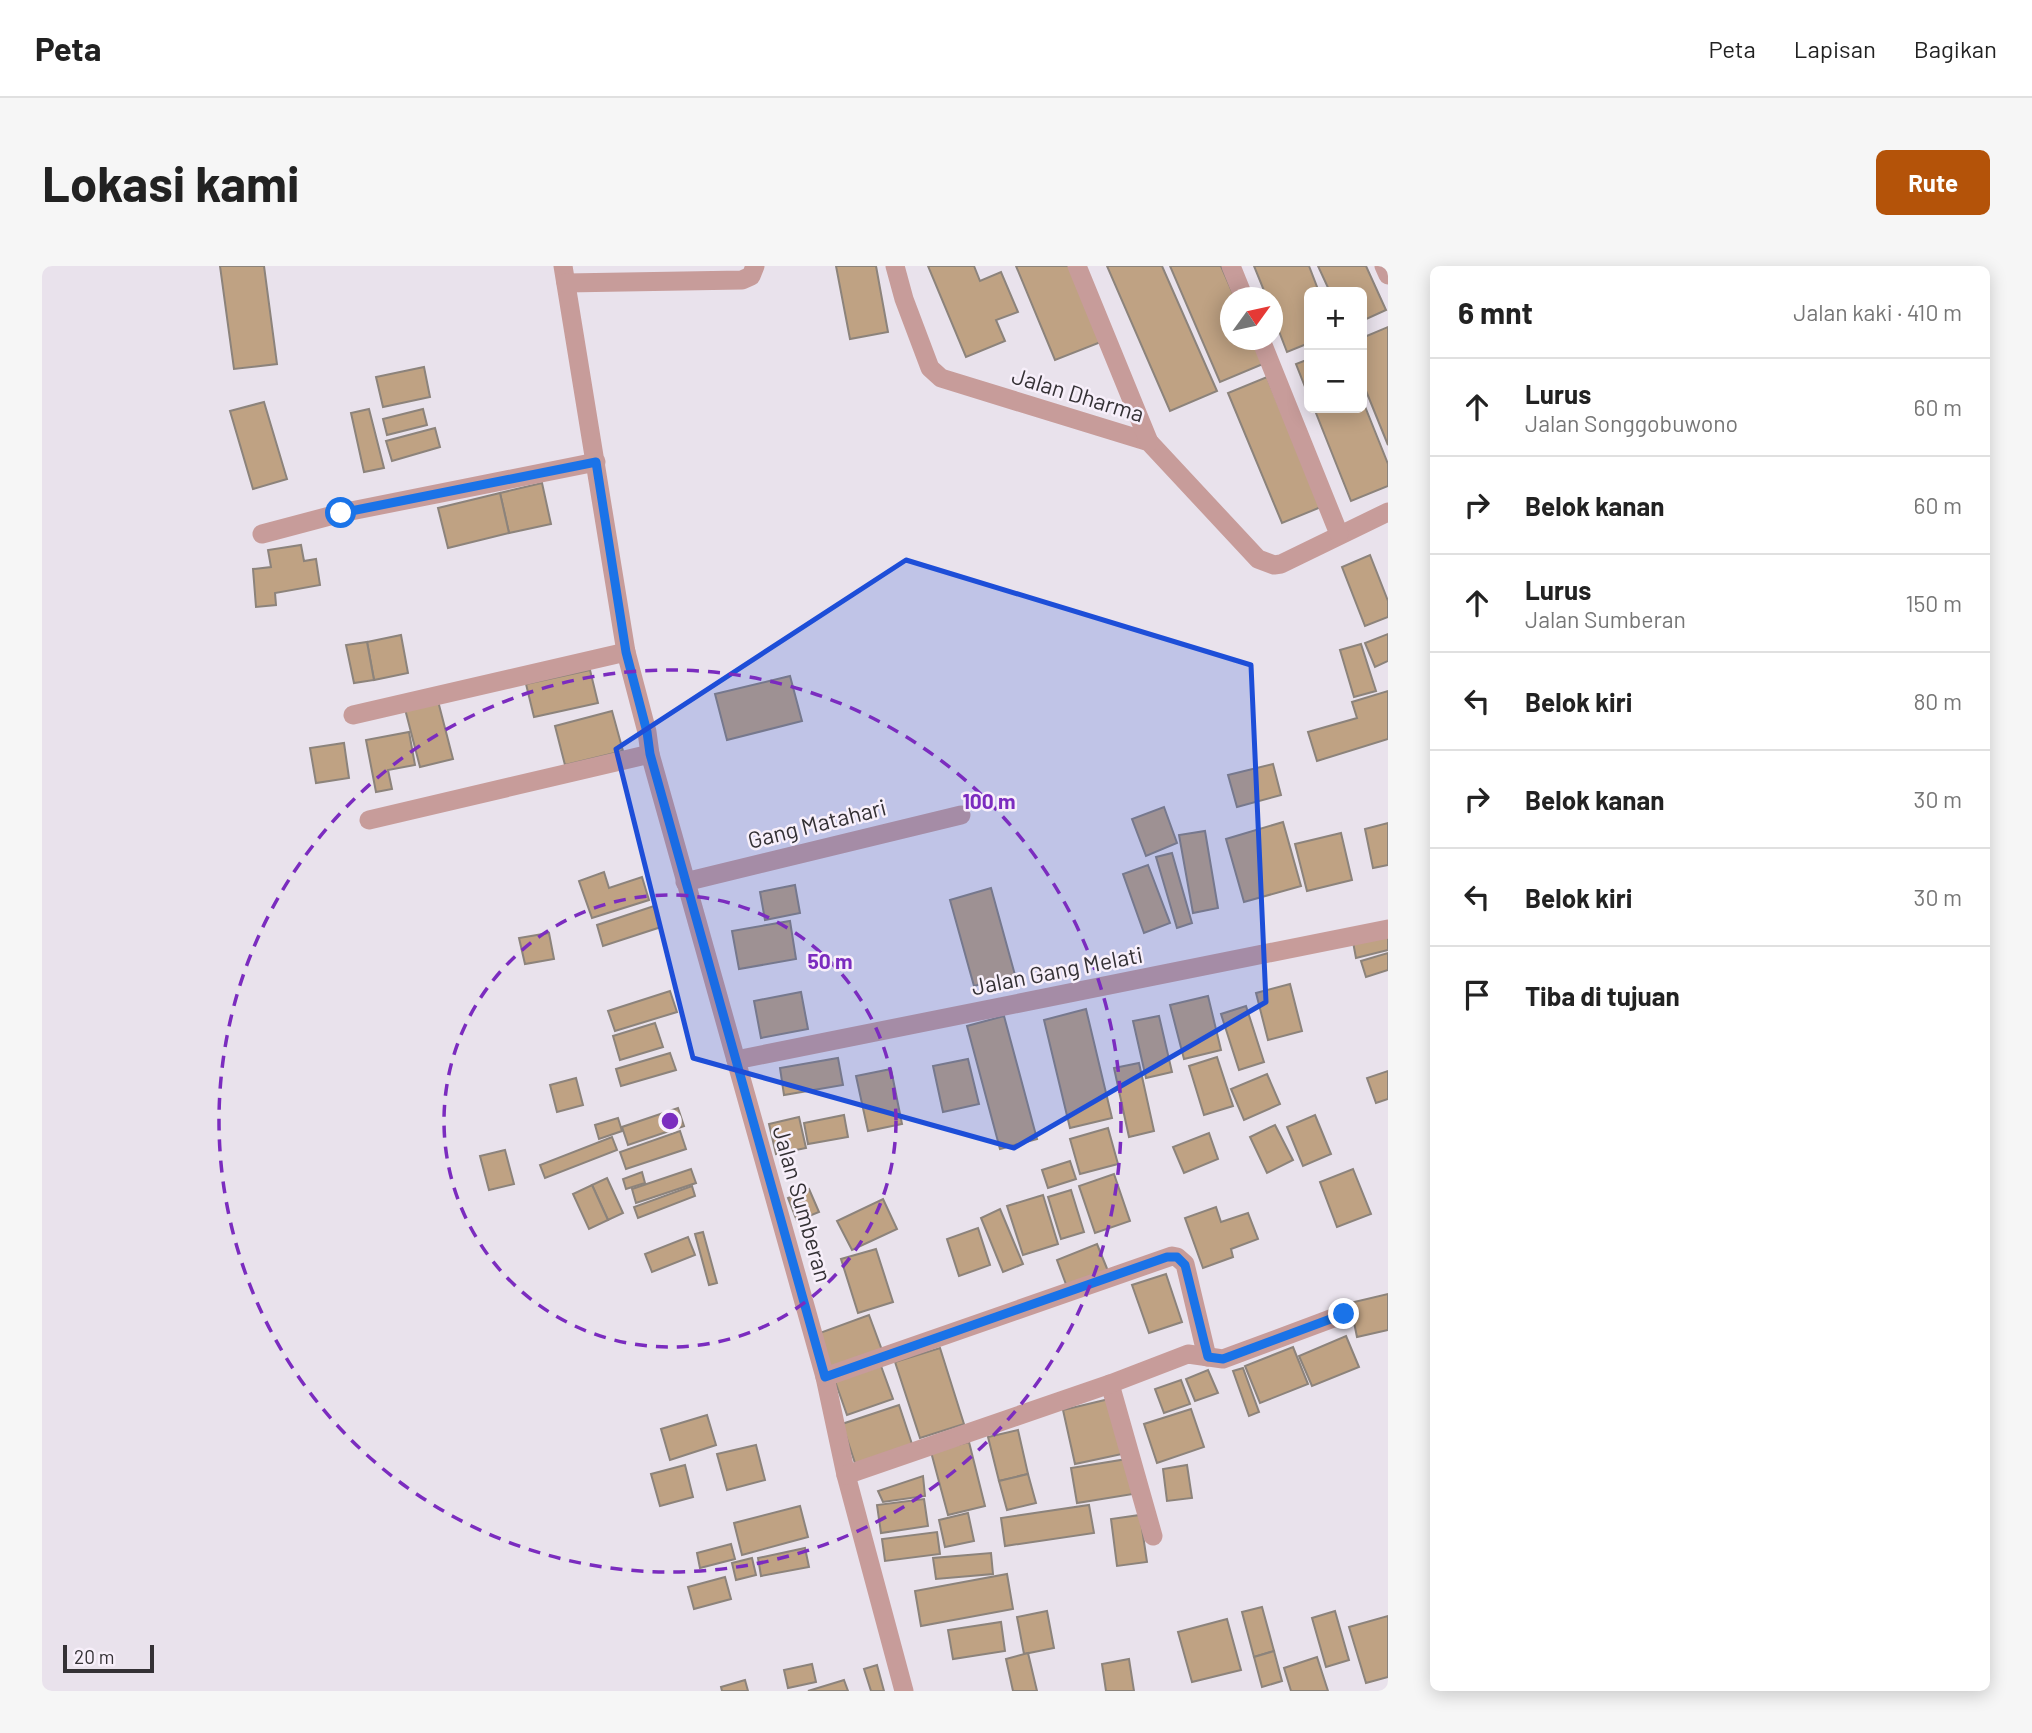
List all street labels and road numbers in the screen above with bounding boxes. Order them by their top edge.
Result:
street label: Jalan Dharma [1009,361,1148,427]
street label: Gang Matahari [745,792,889,854]
street label: Jalan Gang Melati [969,940,1145,1000]
street label: Jalan Sumberan [767,1122,839,1285]

